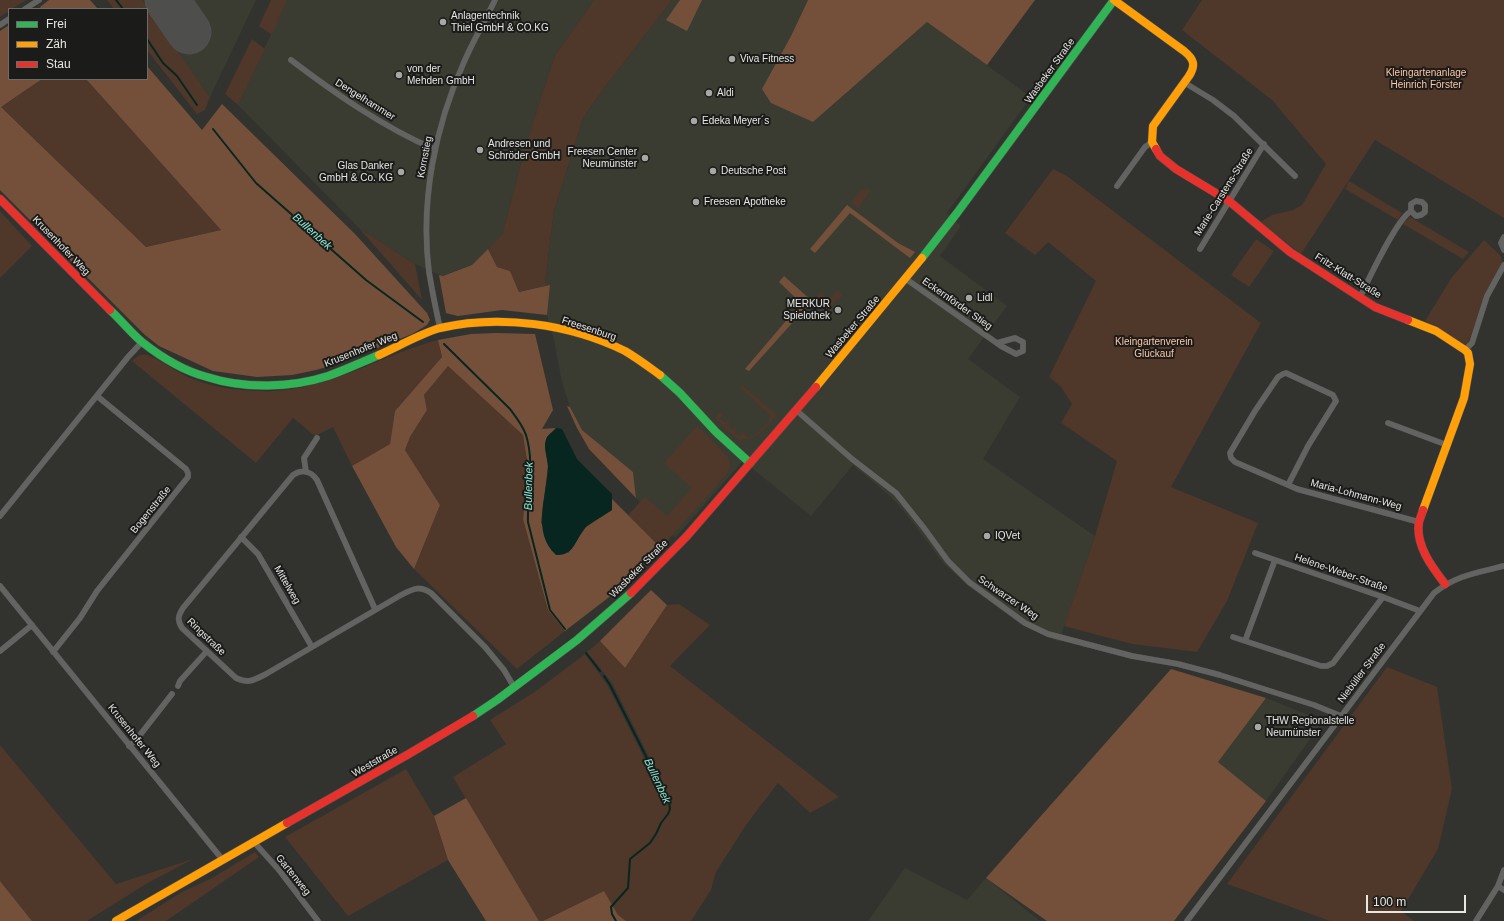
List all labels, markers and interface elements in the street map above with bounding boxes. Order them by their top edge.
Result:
legend [8,8,148,80]
place label: Anlagentechnik Thiel GmbH & CO.KG [451,10,549,34]
text: Frei [46,17,67,31]
marker: Anlagentechnik Thiel GmbH & CO.KG [438,17,448,27]
street label: Wasbeker Straße [1022,36,1078,106]
text: Zäh [46,37,67,51]
place label: Viva Fitness [740,53,794,65]
marker: Viva Fitness [727,54,737,64]
text: Stau [46,57,71,71]
place label: von der Mehden GmbH [407,63,475,86]
park label: Kleingartenanlage Heinrich Förster [1386,67,1466,90]
marker: von der Mehden GmbH [394,70,404,80]
street label: Dengelhammer [333,77,397,123]
place label: Aldi [717,87,734,99]
marker: Aldi [704,88,714,98]
place label: Edeka Meyer´s [702,115,769,127]
marker: Edeka Meyer´s [689,116,699,126]
street label: Kornstieg [415,135,435,179]
place label: Andresen und Schröder GmbH [488,138,560,162]
marker: Andresen und Schröder GmbH [475,145,485,155]
place label: Freesen Center Neumünster [568,146,637,170]
street label: Marie-Carstens-Straße [1192,146,1256,238]
marker: Freesen Center Neumünster [640,153,650,163]
place label: Glas Danker GmbH & Co. KG [319,160,393,184]
place label: Deutsche Post [721,165,786,177]
marker: Deutsche Post [708,166,718,176]
marker: Glas Danker GmbH & Co. KG [396,167,406,177]
place label: Freesen Apotheke [704,196,786,208]
marker: Freesen Apotheke [691,197,701,207]
water label: Bullenbek [290,211,334,253]
street label: Krusenhofer Weg [30,214,92,278]
street label: Fritz-Klatt-Straße [1313,251,1383,301]
street label: Eckernförder Stieg [920,275,994,333]
place label: Lidl [977,292,993,304]
street label: Wasbeker Straße [824,293,882,361]
marker: Lidl [964,293,974,303]
place label: MERKUR Spielothek [783,298,830,322]
marker: MERKUR Spielothek [833,305,843,315]
street label: Freesenburg [560,315,618,343]
street label: Krusenhofer Weg [323,330,399,370]
park label: Kleingartenverein Glückauf [1115,336,1193,360]
water label: Bullenbek [522,462,536,510]
street label: Maria-Lohmann-Weg [1309,477,1403,513]
street label: Bogenstraße [128,484,174,536]
place label: IQVet [995,530,1020,542]
marker: IQVet [982,531,992,541]
street label: Wasbeker Straße [607,537,671,601]
street label: Helene-Weber-Straße [1293,551,1389,595]
street label: Mittelweg [271,564,303,606]
street label: Schwarzer Weg [975,573,1041,623]
street label: Ringstraße [184,616,228,658]
street label: Niebüller Straße [1335,641,1389,705]
street label: Krusenhofer Weg [105,702,163,770]
place label: THW Regionalstelle Neumünster [1266,715,1354,738]
marker: THW Regionalstelle Neumünster [1253,722,1263,732]
street label: Weststraße [350,744,400,780]
water label: Bullenbek [641,756,673,806]
street label: Gartenweg [273,852,313,898]
scale bar [1368,887,1468,913]
text: 100 m [1373,895,1406,909]

